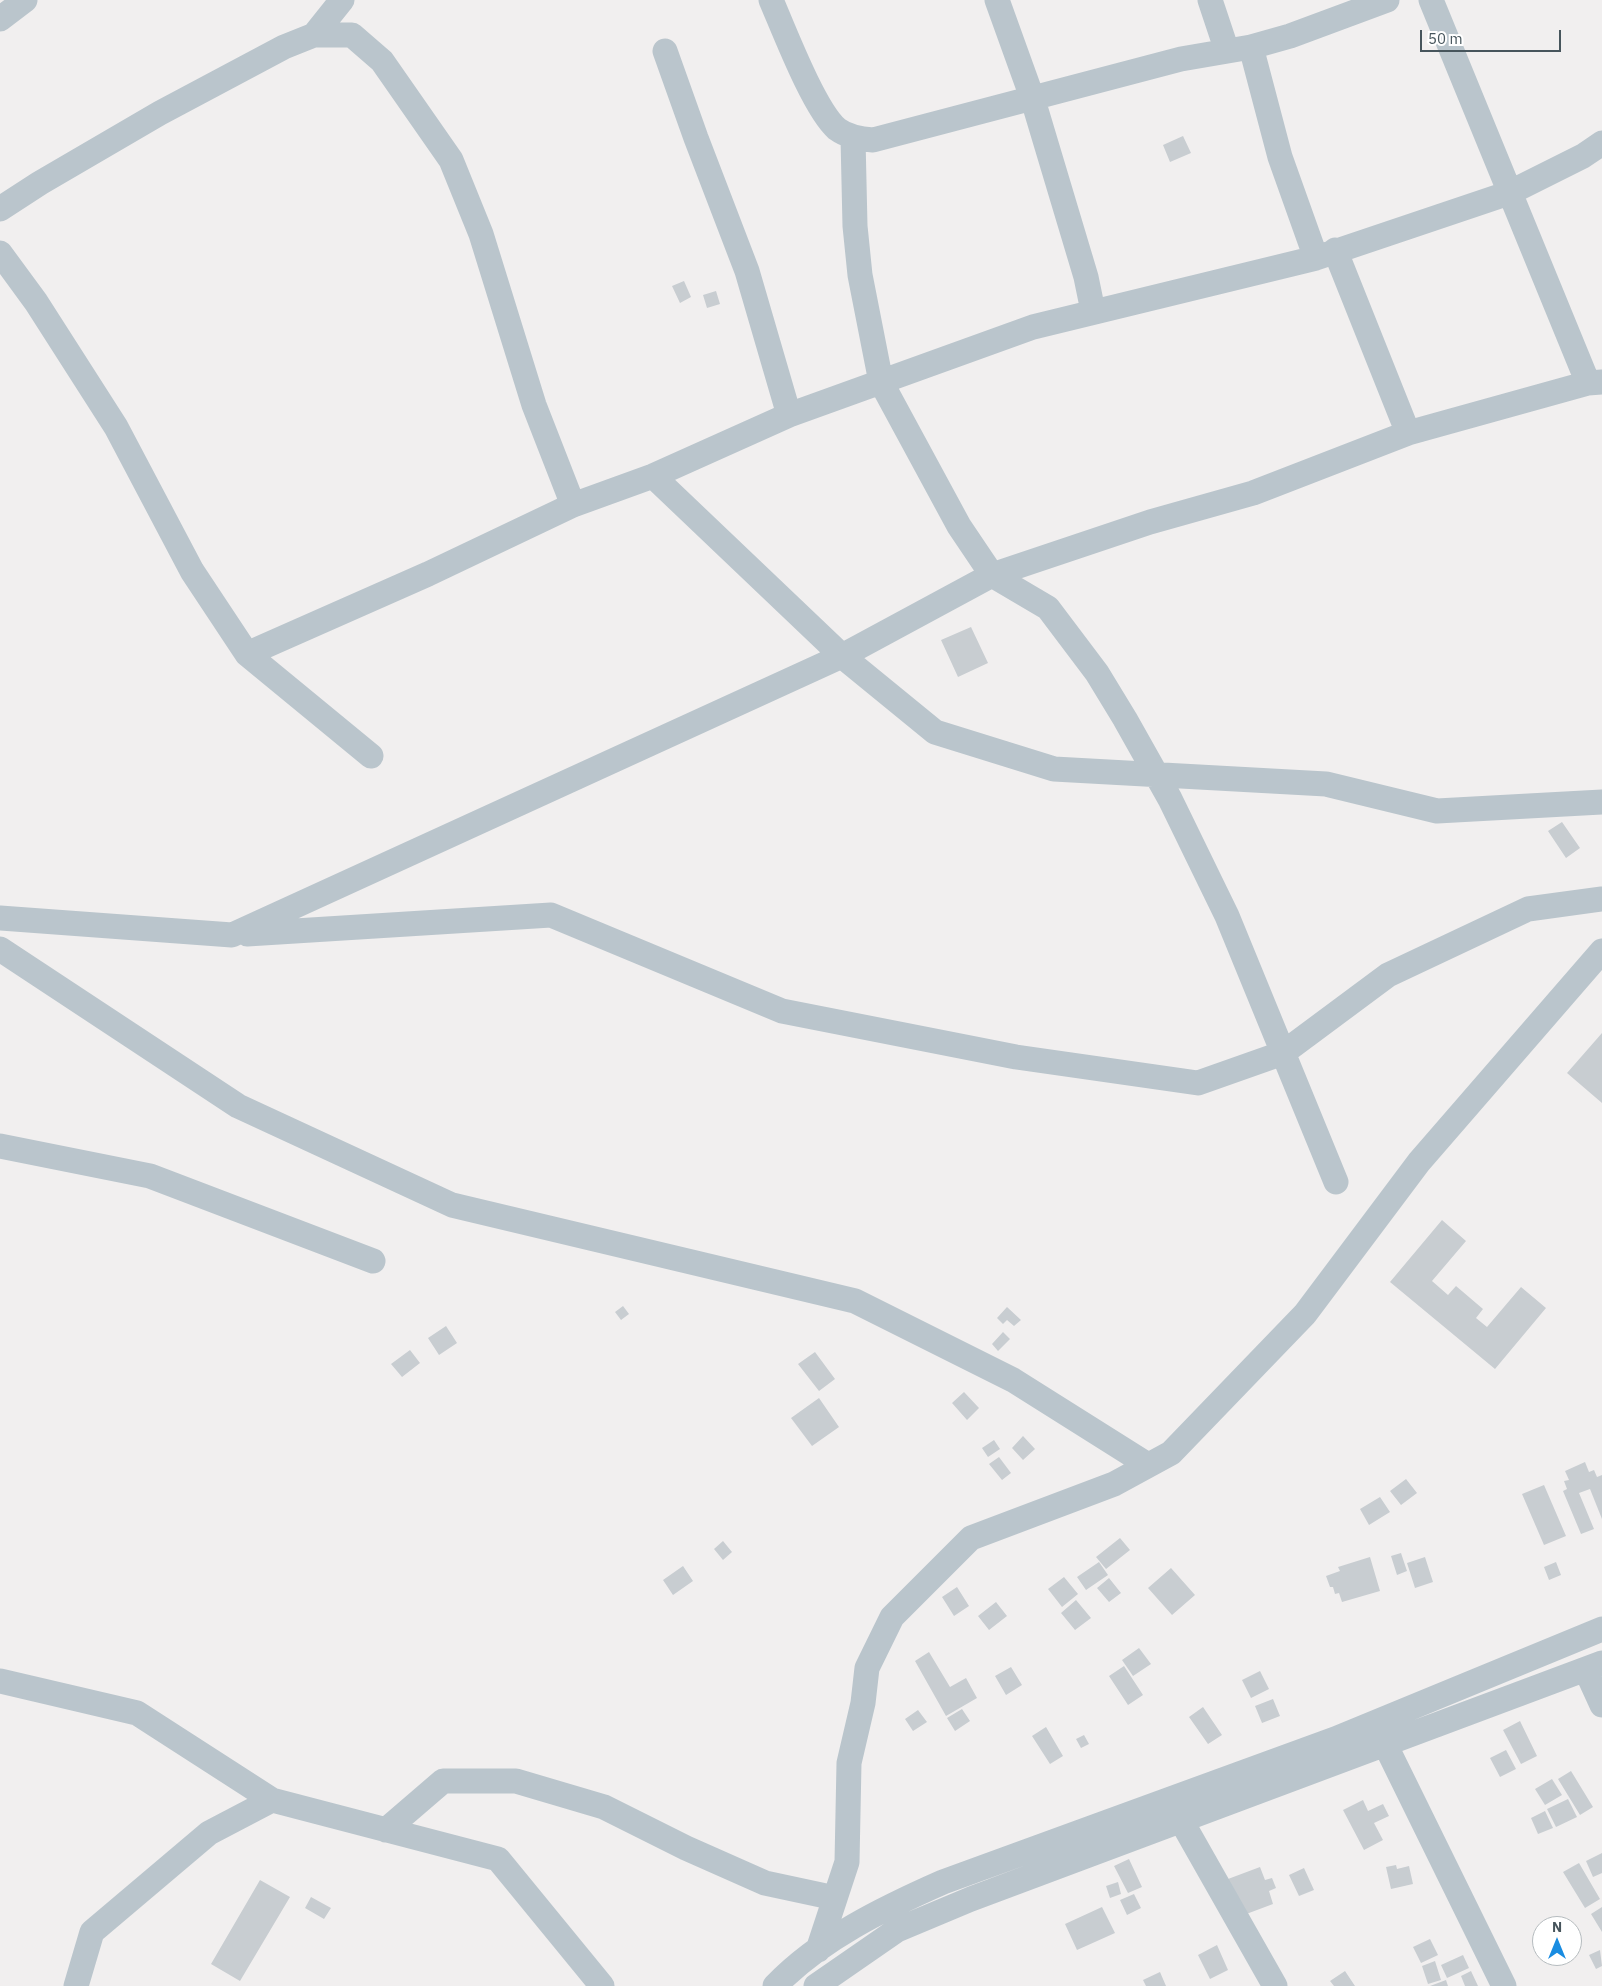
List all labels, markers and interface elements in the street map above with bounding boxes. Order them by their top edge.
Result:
scale bar [1422,20,1563,52]
text: 50 m [1428,29,1463,48]
north arrow [1532,1916,1582,1966]
text: N [1552,1918,1562,1936]

